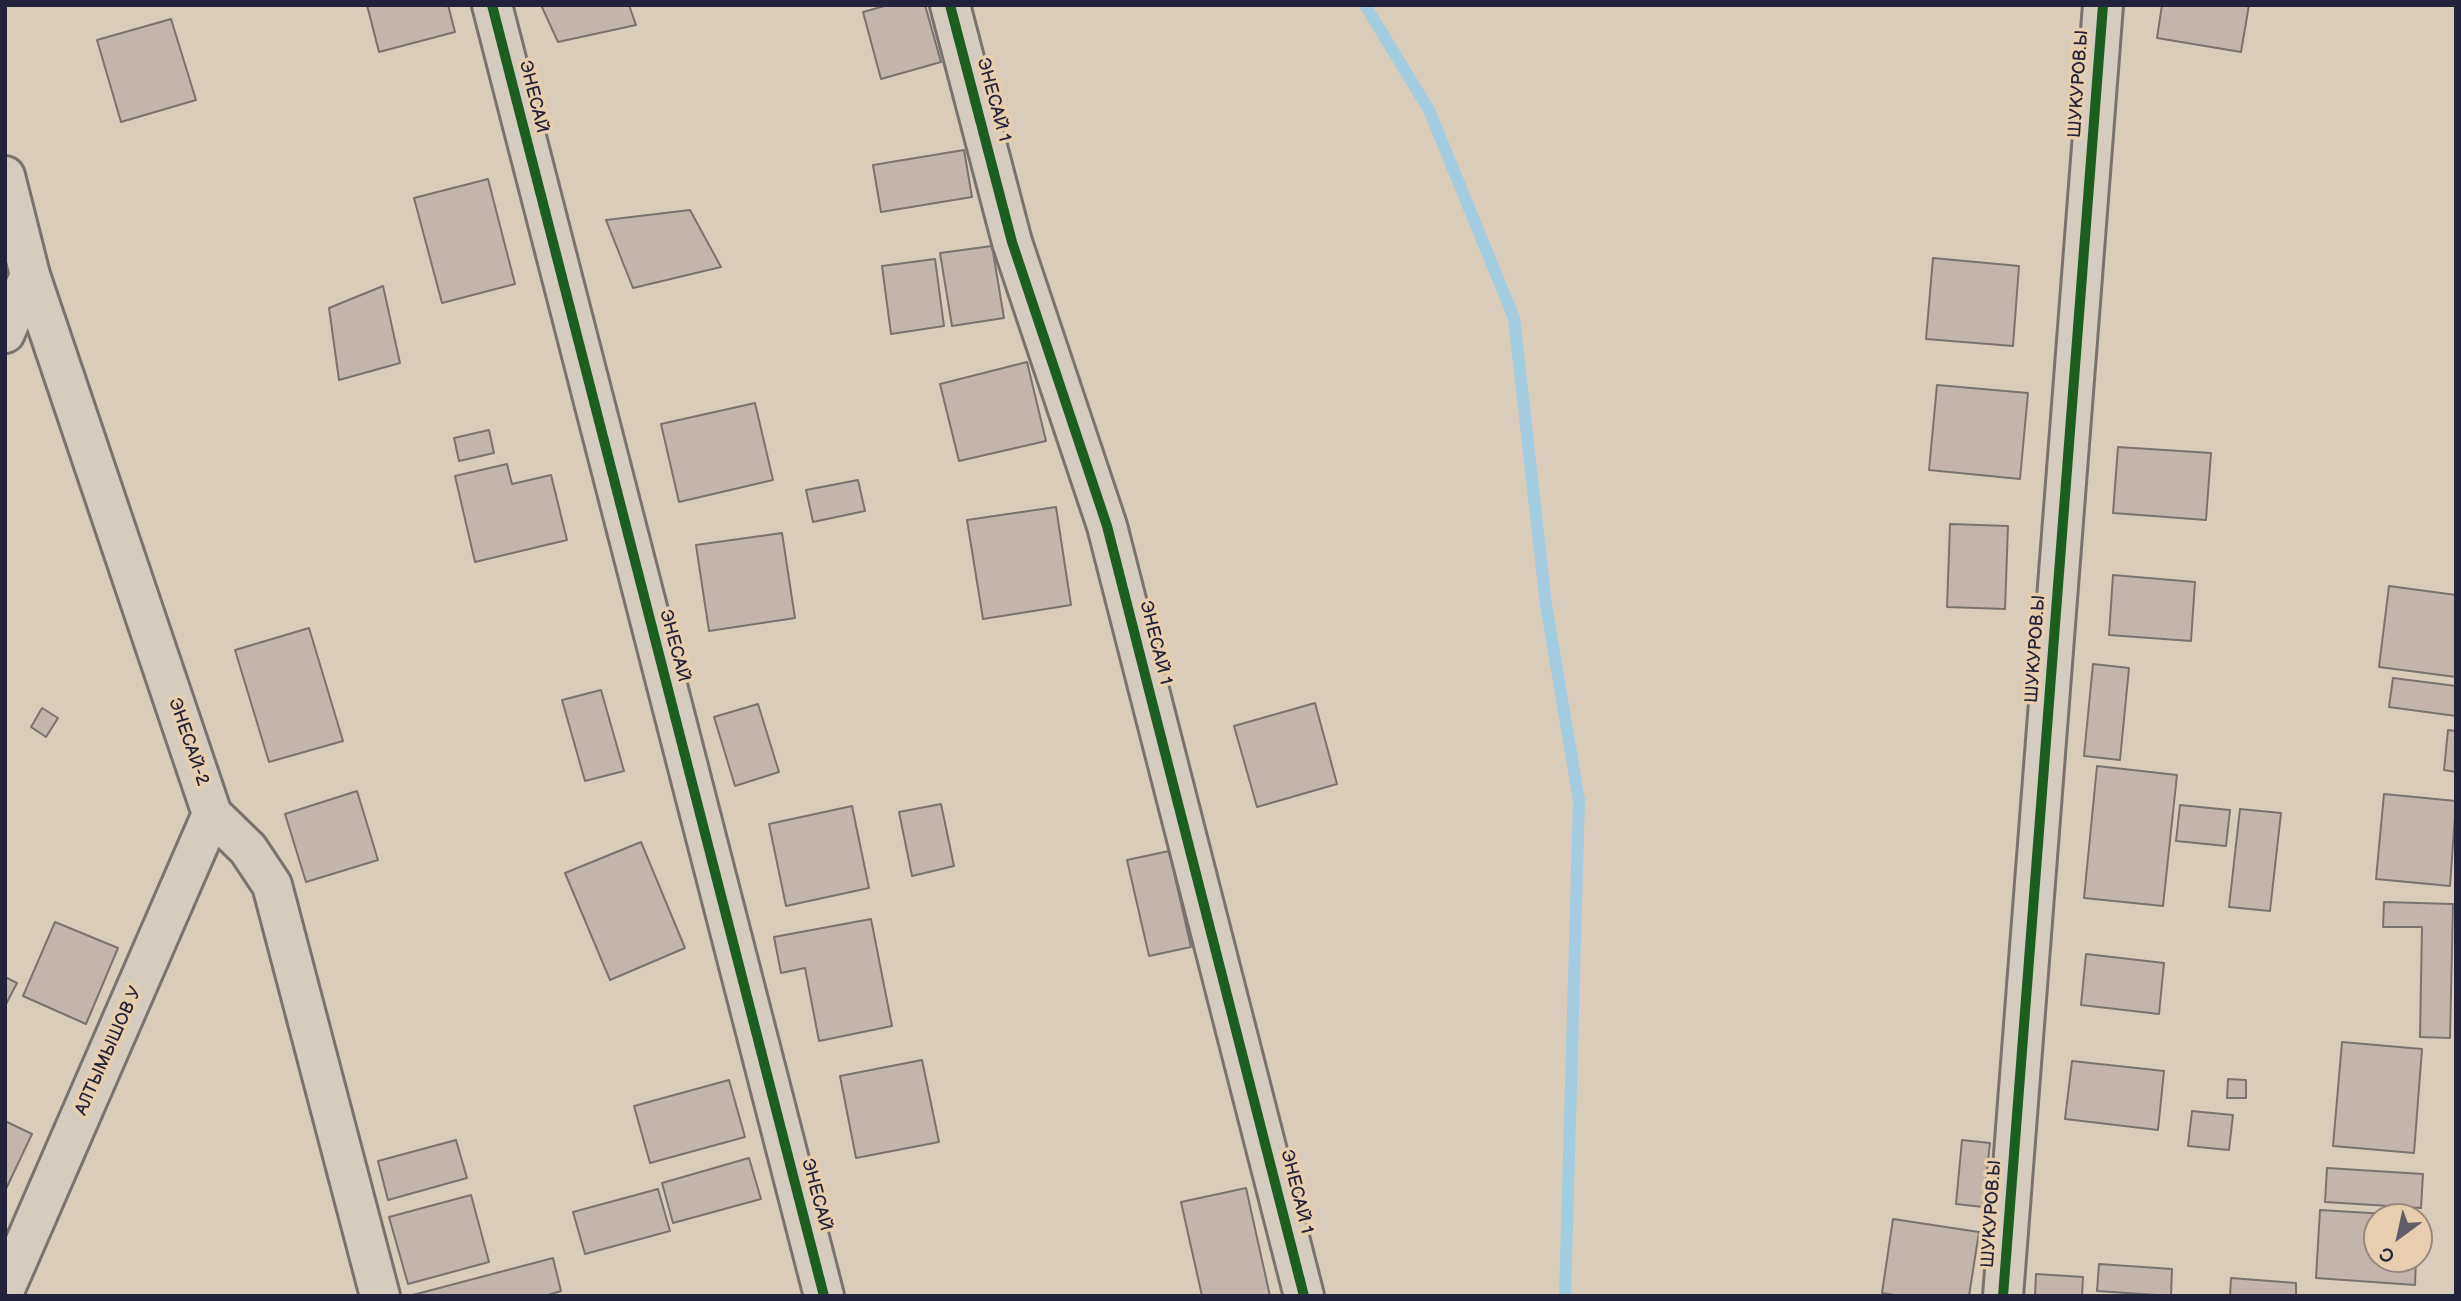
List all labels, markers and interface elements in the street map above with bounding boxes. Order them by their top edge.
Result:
street label: ШУКУРОВ.Ы [2064,29,2094,139]
street label: ЭНЕСАЙ 1 [972,56,1014,144]
street label: ЭНЕСАЙ [514,59,552,135]
street label: ШУКУРОВ.Ы [2021,594,2051,704]
street label: ЭНЕСАЙ 1 [1134,599,1176,687]
street label: ЭНЕСАЙ [654,608,694,684]
street label: ЭНЕСАЙ-2 [163,696,213,788]
street label: АЛТЫМЫШОВ У [71,983,147,1119]
street label: ЭНЕСАЙ 1 [1275,1148,1317,1236]
street label: ЭНЕСАЙ [796,1157,836,1233]
street label: ШУКУРОВ.Ы [1977,1159,2007,1269]
north arrow [2363,1203,2433,1273]
text: С [2376,1241,2399,1268]

